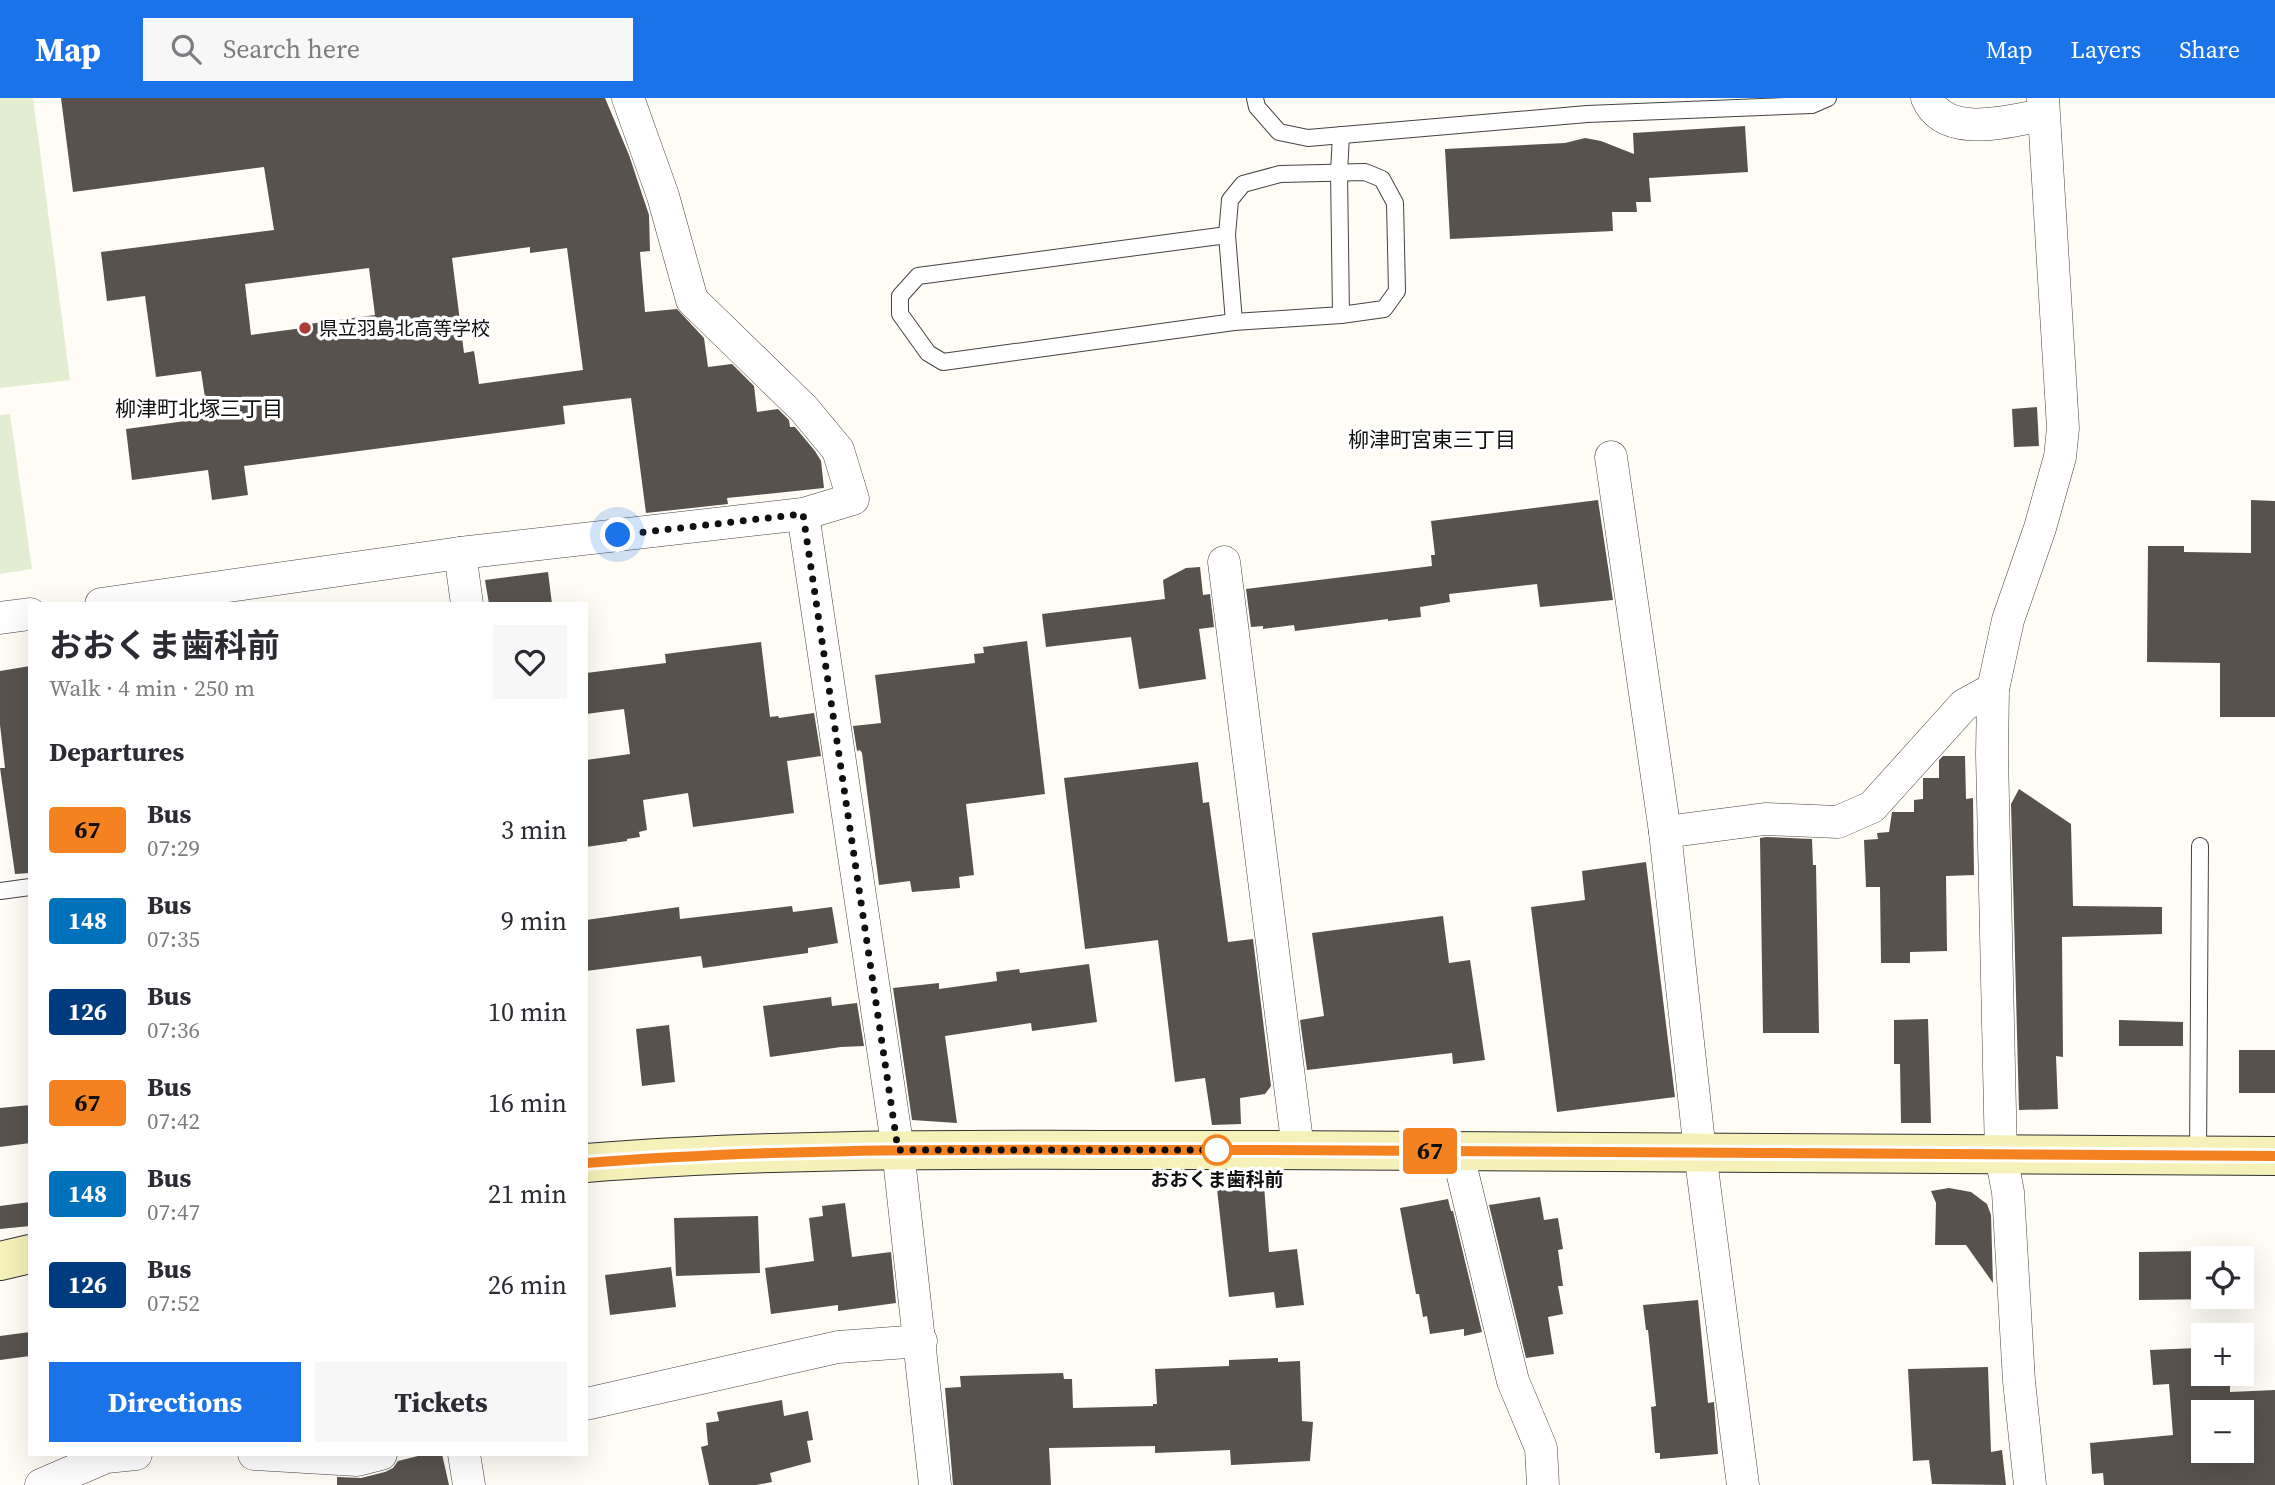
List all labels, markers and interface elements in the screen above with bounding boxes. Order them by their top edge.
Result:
search box [143,18,633,81]
text: Map [35,27,101,72]
icon: search [167,30,205,68]
text: Search here [223,31,360,67]
text: Map [1986,33,2033,66]
text: Layers [2071,33,2141,66]
text: Share [2179,33,2240,66]
place label: 県立羽島北高等学校 [319,315,490,341]
marker: 県立羽島北高等学校 [297,320,313,336]
district label: 柳津町北塚三丁目 [115,394,283,423]
district label: 柳津町宮東三丁目 [1348,425,1516,454]
your location [600,517,635,552]
text: おおくま歯科前 [49,623,280,668]
button: heart [493,625,567,699]
text: Walk · 4 min · 250 m [49,672,255,704]
text: Departures [49,734,184,770]
text: Bus [147,796,191,832]
text: 3 min [501,812,567,848]
text: 67 [74,813,101,846]
text: 07:29 [147,832,200,864]
text: Bus [147,887,191,923]
text: 9 min [501,903,567,939]
text: 148 [68,904,107,937]
text: 07:35 [147,923,200,955]
text: Bus [147,978,191,1014]
text: 10 min [488,994,567,1030]
text: 126 [68,995,107,1028]
text: 07:36 [147,1014,200,1046]
text: Bus [147,1069,191,1105]
text: 16 min [488,1085,567,1121]
text: 67 [74,1086,101,1119]
text: 07:42 [147,1105,200,1137]
line badge: 67 [1398,1128,1462,1174]
text: 67 [1417,1134,1443,1167]
marker: おおくま歯科前 [1202,1135,1232,1165]
text: Bus [147,1160,191,1196]
place label: おおくま歯科前 [1150,1166,1284,1192]
text: 21 min [488,1176,567,1212]
text: 148 [68,1177,107,1210]
text: 07:47 [147,1196,200,1228]
map controls [2191,1246,2254,1463]
button: locate [2191,1246,2254,1309]
text: Bus [147,1251,191,1287]
text: 26 min [488,1267,567,1303]
text: 126 [68,1268,107,1301]
text: 07:52 [147,1287,200,1319]
button: + [2191,1323,2254,1386]
button: Directions [49,1362,301,1442]
button: Tickets [315,1362,567,1442]
button: − [2191,1400,2254,1463]

